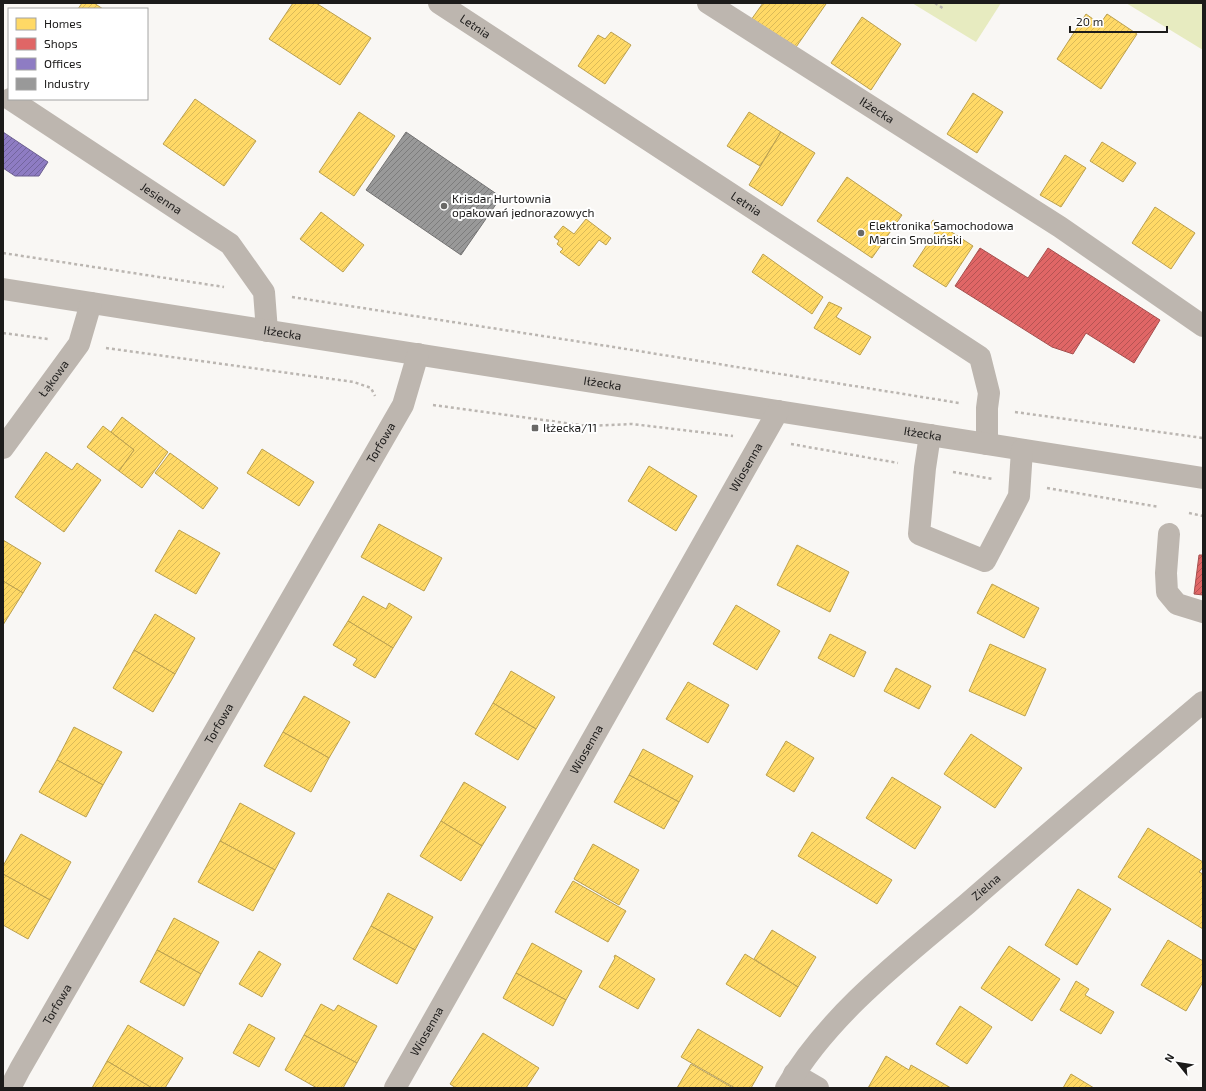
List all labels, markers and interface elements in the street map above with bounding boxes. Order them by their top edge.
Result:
legend [8,8,148,100]
scale bar [1070,8,1167,34]
street label: Letnia [458,11,493,41]
text: 20 m [1076,14,1103,28]
text: Homes [44,16,82,30]
text: Shops [44,36,78,50]
text: Offices [44,56,81,70]
text: Industry [44,76,90,90]
street label: Iłżecka [857,93,897,126]
street label: Jesienna [138,179,185,216]
street label: Letnia [729,188,765,218]
place label: Krisdar Hurtownia opakowań jednorazowych [452,191,595,220]
marker: Krisdar Hurtownia opakowań jednorazowych [439,201,449,211]
place label: Elektronika Samochodowa Marcin Smoliński [869,218,1014,246]
marker: Elektronika Samochodowa Marcin Smoliński [856,228,866,238]
street label: Iłżecka [263,322,303,342]
street label: Łąkowa [35,357,71,399]
street label: Iłżecka [583,373,623,392]
street label: Torfowa [363,420,397,466]
place label: Iłżecka/11 [543,420,597,434]
marker: Iłżecka/11 [530,423,540,433]
street label: Iłżecka [903,423,943,443]
street label: Wiosenna [726,440,765,494]
street label: Torfowa [201,700,236,746]
street label: Wiosenna [566,722,605,776]
street label: Zielna [968,870,1003,903]
street label: Torfowa [39,981,74,1027]
street label: Wiosenna [407,1004,446,1058]
north arrow [1158,1043,1198,1083]
text: N [1161,1051,1177,1064]

